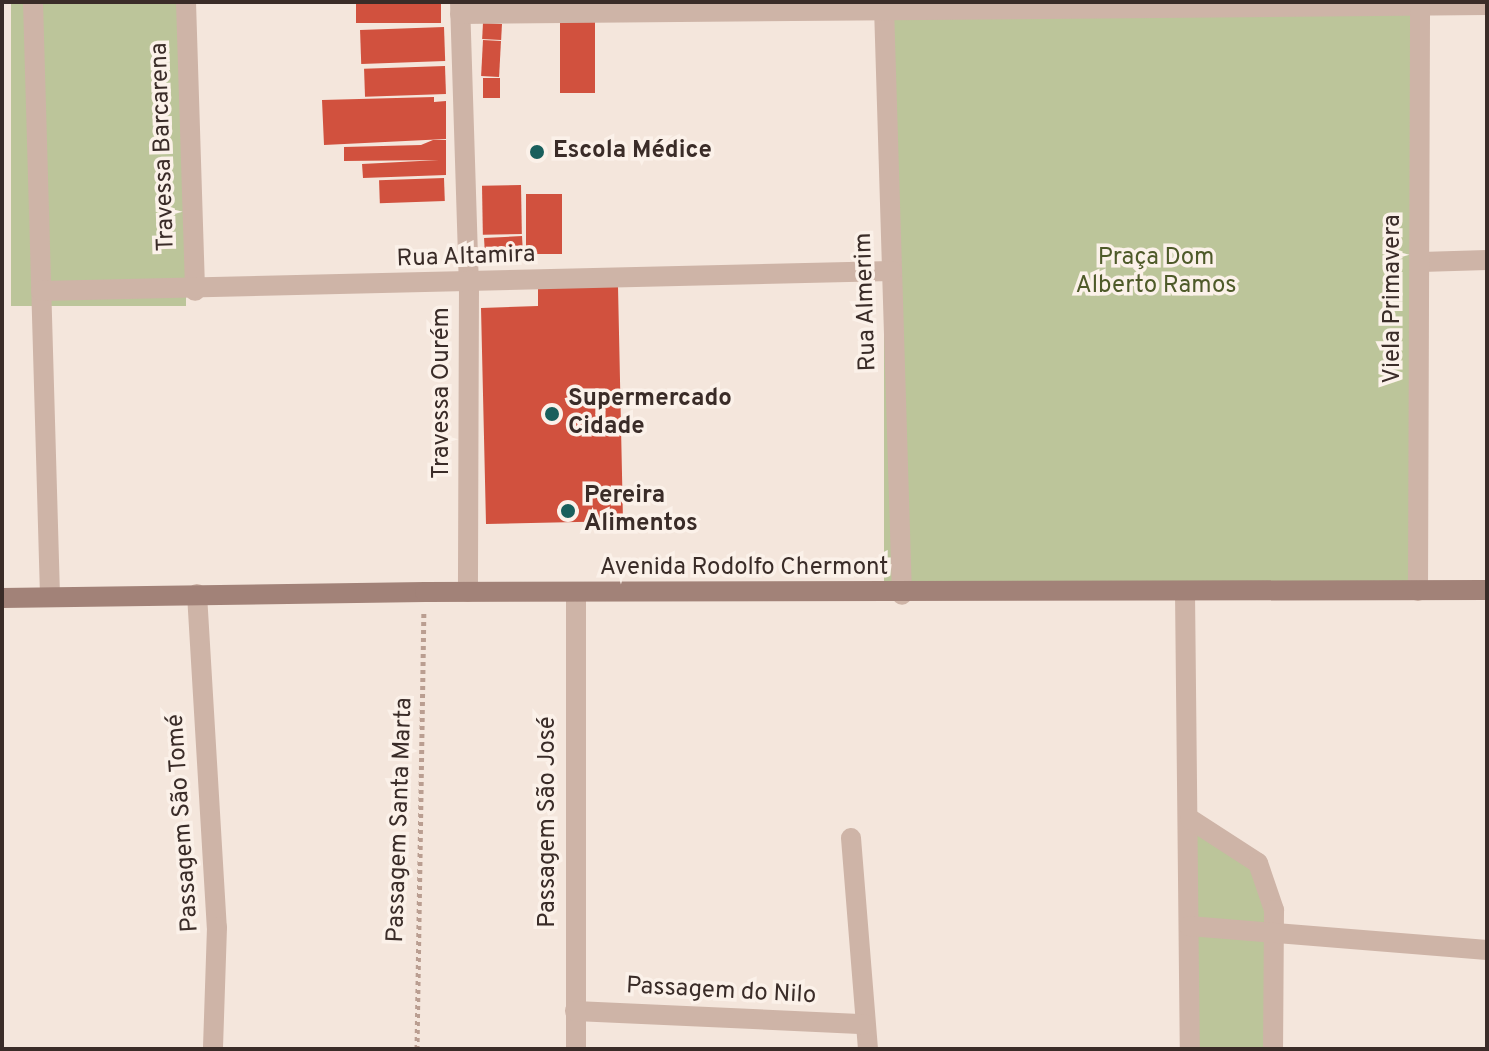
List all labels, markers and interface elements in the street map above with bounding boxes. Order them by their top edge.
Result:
street label: Travessa Barcarena [146,42,182,252]
place label: Escola Médice [553,138,712,166]
marker: Escola Médice [528,143,546,161]
street label: Viela Primavera [1380,214,1408,384]
street label: Rua Almerim [850,232,884,372]
street label: Rua Altamira [396,241,536,275]
park label: Praça Dom Alberto Ramos [1076,245,1236,301]
street label: Travessa Ourém [429,307,457,479]
place label: Supermercado Cidade [568,386,732,442]
marker: Supermercado Cidade [543,405,561,423]
place label: Pereira Alimentos [584,483,698,539]
marker: Pereira Alimentos [559,502,577,520]
street label: Avenida Rodolfo Chermont [600,555,888,583]
street label: Passagem Santa Marta [382,697,420,943]
street label: Passagem São Tomé [162,712,206,934]
street label: Passagem São José [535,716,563,928]
street label: Passagem do Nilo [625,973,817,1011]

